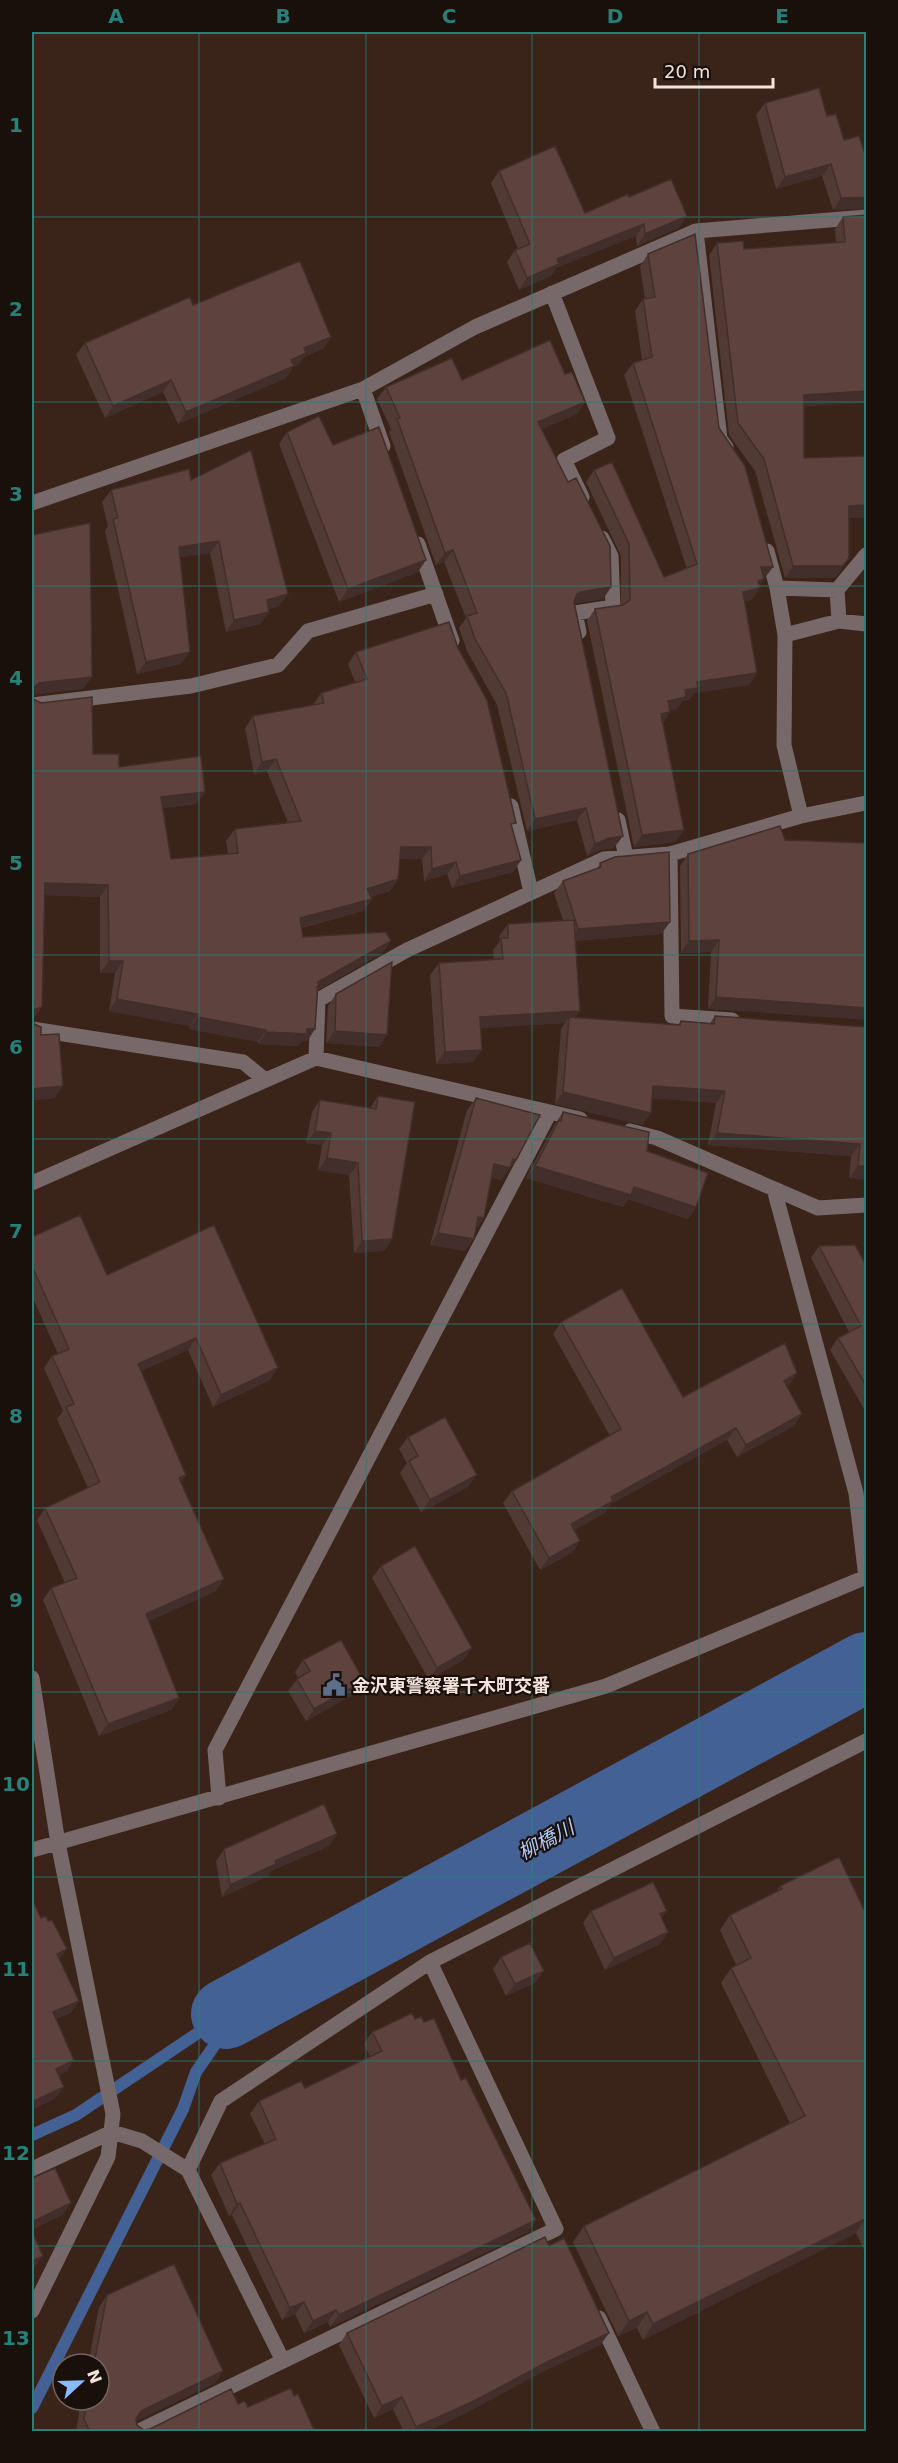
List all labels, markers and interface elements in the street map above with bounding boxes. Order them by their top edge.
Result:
text: A [108,4,124,28]
text: B [275,4,291,28]
text: C [442,4,456,28]
text: D [607,4,623,28]
text: E [775,4,789,28]
scale bar [655,51,774,89]
text: 20 m [664,61,710,82]
text: 1 [9,113,23,137]
text: 2 [9,297,23,321]
text: 3 [9,482,23,506]
text: 4 [9,666,23,690]
text: 5 [9,851,23,875]
text: 6 [9,1035,23,1059]
text: 7 [9,1219,23,1243]
text: 8 [9,1404,23,1428]
text: 9 [9,1588,23,1612]
public building icon: 金沢東警察署千木町交番 [321,1672,347,1698]
place label: 金沢東警察署千木町交番 [352,1675,550,1696]
text: 10 [2,1772,30,1796]
water label: 柳橋川 [514,1814,580,1865]
text: 11 [2,1957,30,1981]
text: 12 [2,2141,30,2165]
text: 13 [2,2326,30,2350]
north arrow [51,2352,111,2412]
text: N [83,2367,106,2386]

